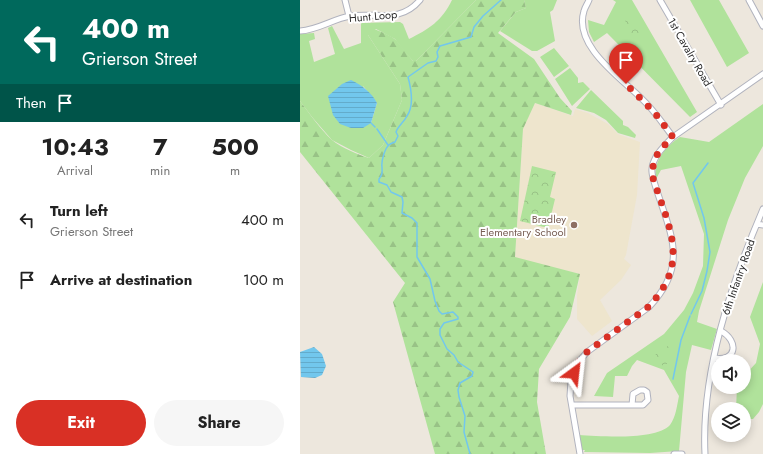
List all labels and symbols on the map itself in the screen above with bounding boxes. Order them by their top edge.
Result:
street label: Hunt Loop [348,6,398,26]
street label: 1st Cavalry Road [664,15,716,89]
pin [609,43,643,84]
place label: Bradley Elementary School [480,211,566,240]
marker: Bradley Elementary School [569,220,579,230]
street label: 6th Infantry Road [718,237,758,317]
position arrow [553,352,595,394]

